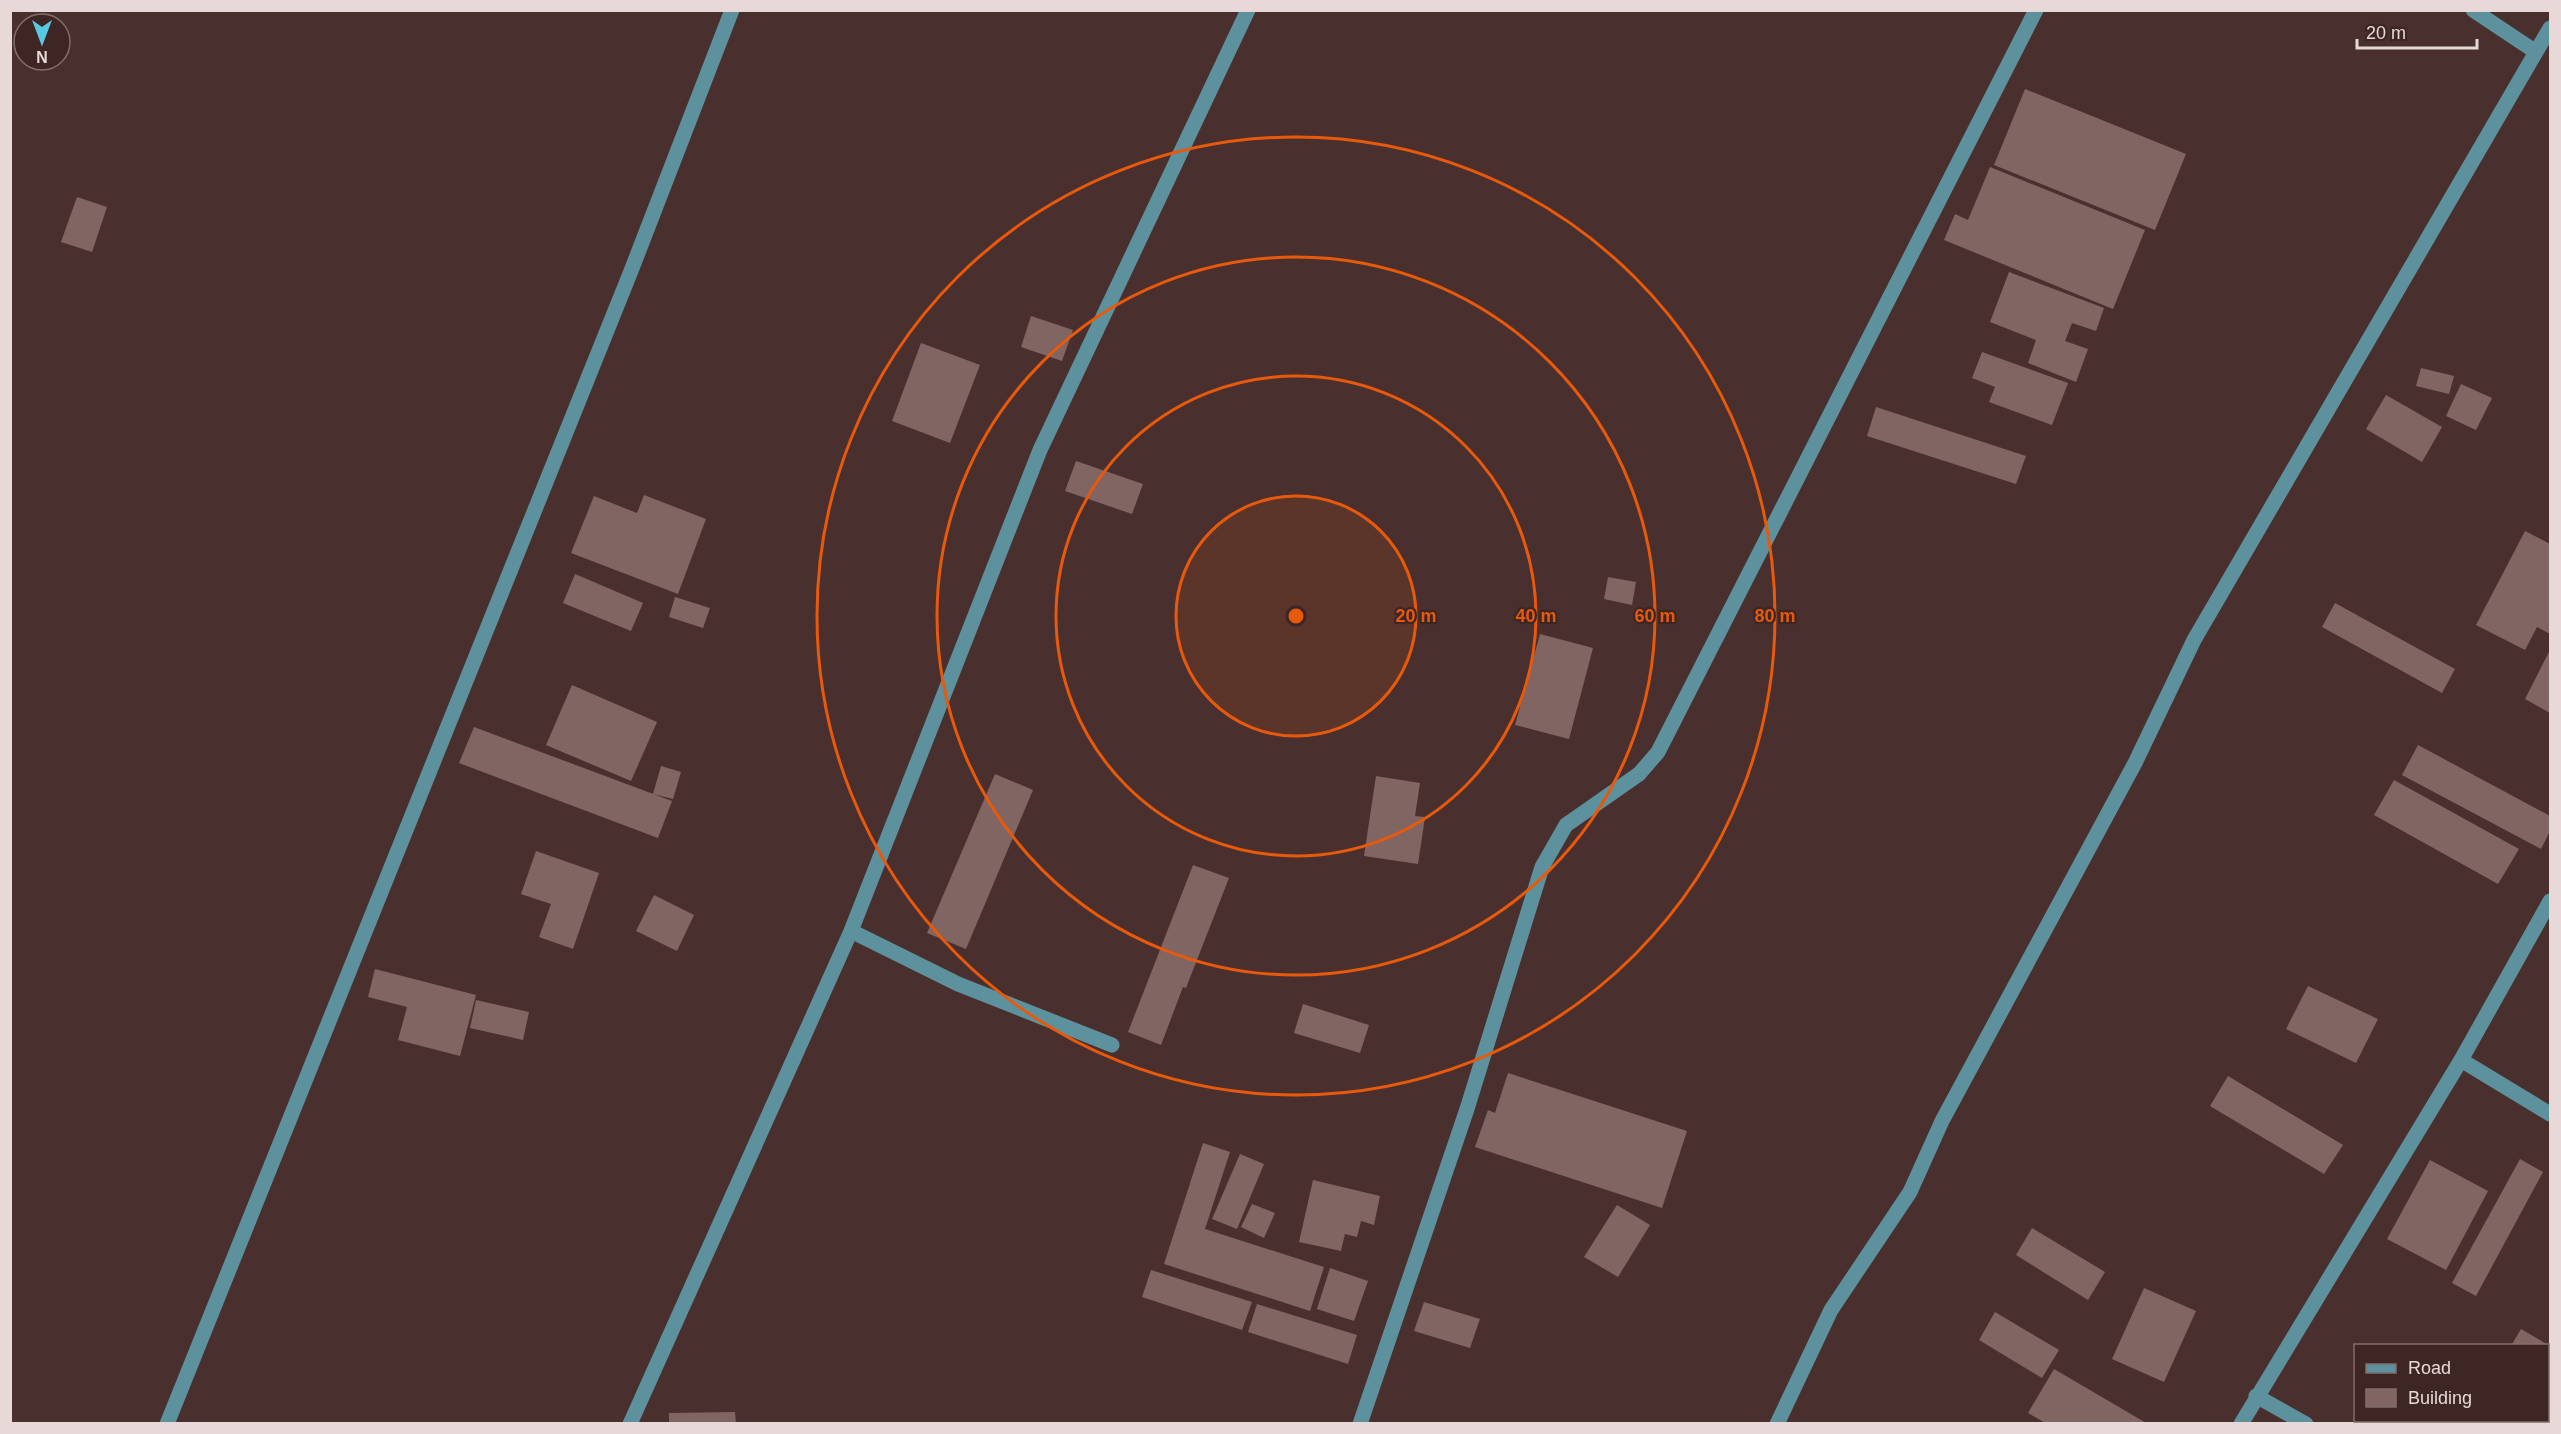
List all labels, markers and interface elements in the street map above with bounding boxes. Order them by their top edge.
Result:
north arrow [12,12,72,72]
scale bar [2357,12,2477,50]
text: 20 m [2366,23,2406,43]
text: N [36,48,48,65]
centre of rings [1286,606,1306,626]
text: 20 m [1395,606,1437,626]
text: 40 m [1515,606,1557,626]
text: 60 m [1634,606,1676,626]
text: 80 m [1754,606,1796,626]
legend [2354,1344,2549,1422]
text: Road [2408,1358,2451,1378]
text: Building [2408,1388,2472,1408]

